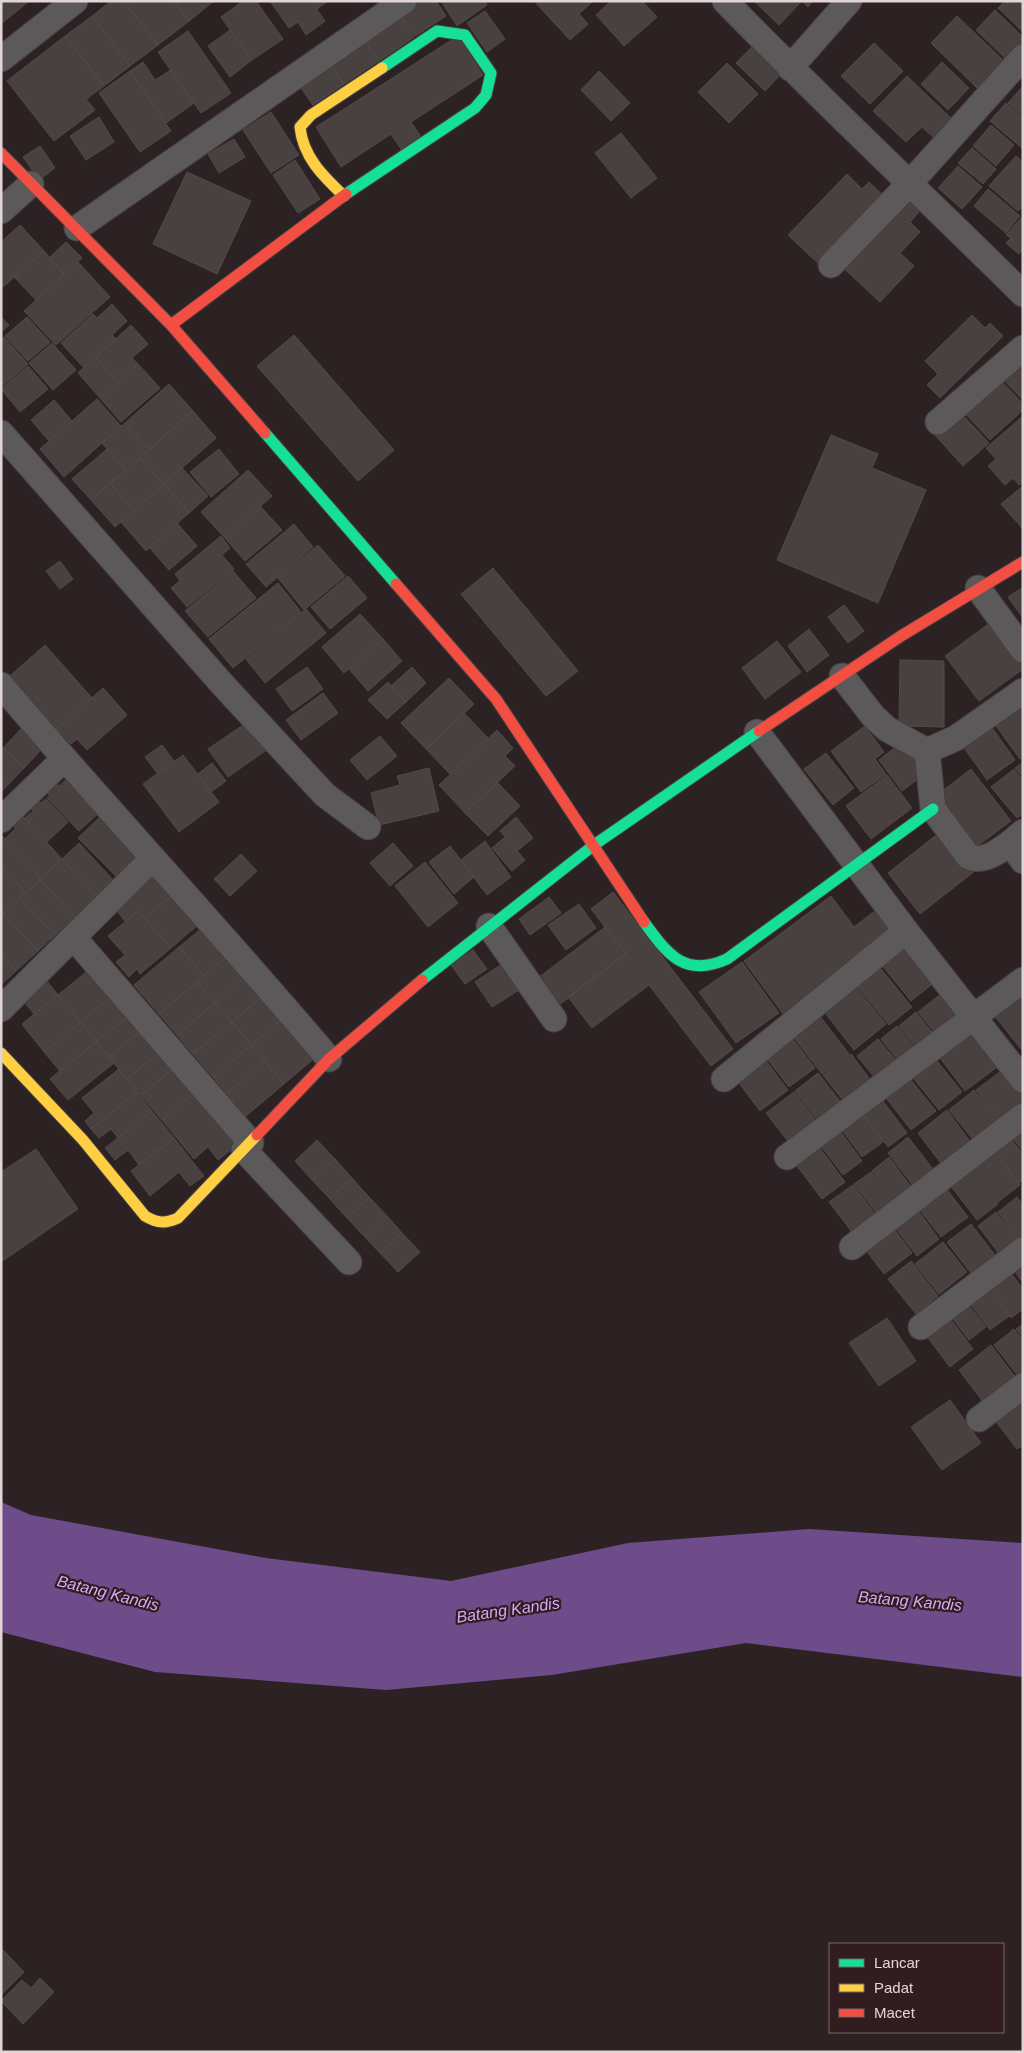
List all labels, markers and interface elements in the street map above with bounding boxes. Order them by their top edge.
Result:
water label: Batang Kandis [55,1572,161,1614]
water label: Batang Kandis [857,1588,963,1614]
water label: Batang Kandis [455,1594,561,1626]
legend [829,1943,1004,2033]
text: Lancar [874,1954,920,1971]
text: Padat [874,1979,914,1996]
text: Macet [874,2004,916,2021]

